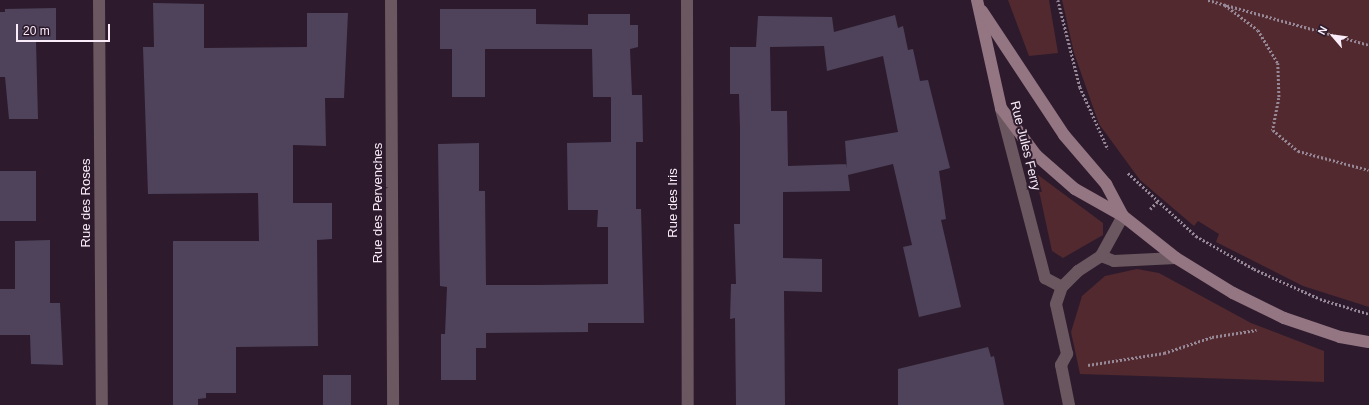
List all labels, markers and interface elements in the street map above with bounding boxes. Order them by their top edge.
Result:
scale bar [18,16,112,42]
north arrow [1313,16,1353,56]
text: 20 m [23,24,50,38]
text: N [1315,24,1330,37]
street label: Rue Jules Ferry [1006,100,1044,192]
street label: Rue des Pervenches [370,143,386,263]
street label: Rue des Roses [78,159,94,247]
street label: Rue des Iris [665,168,681,238]

